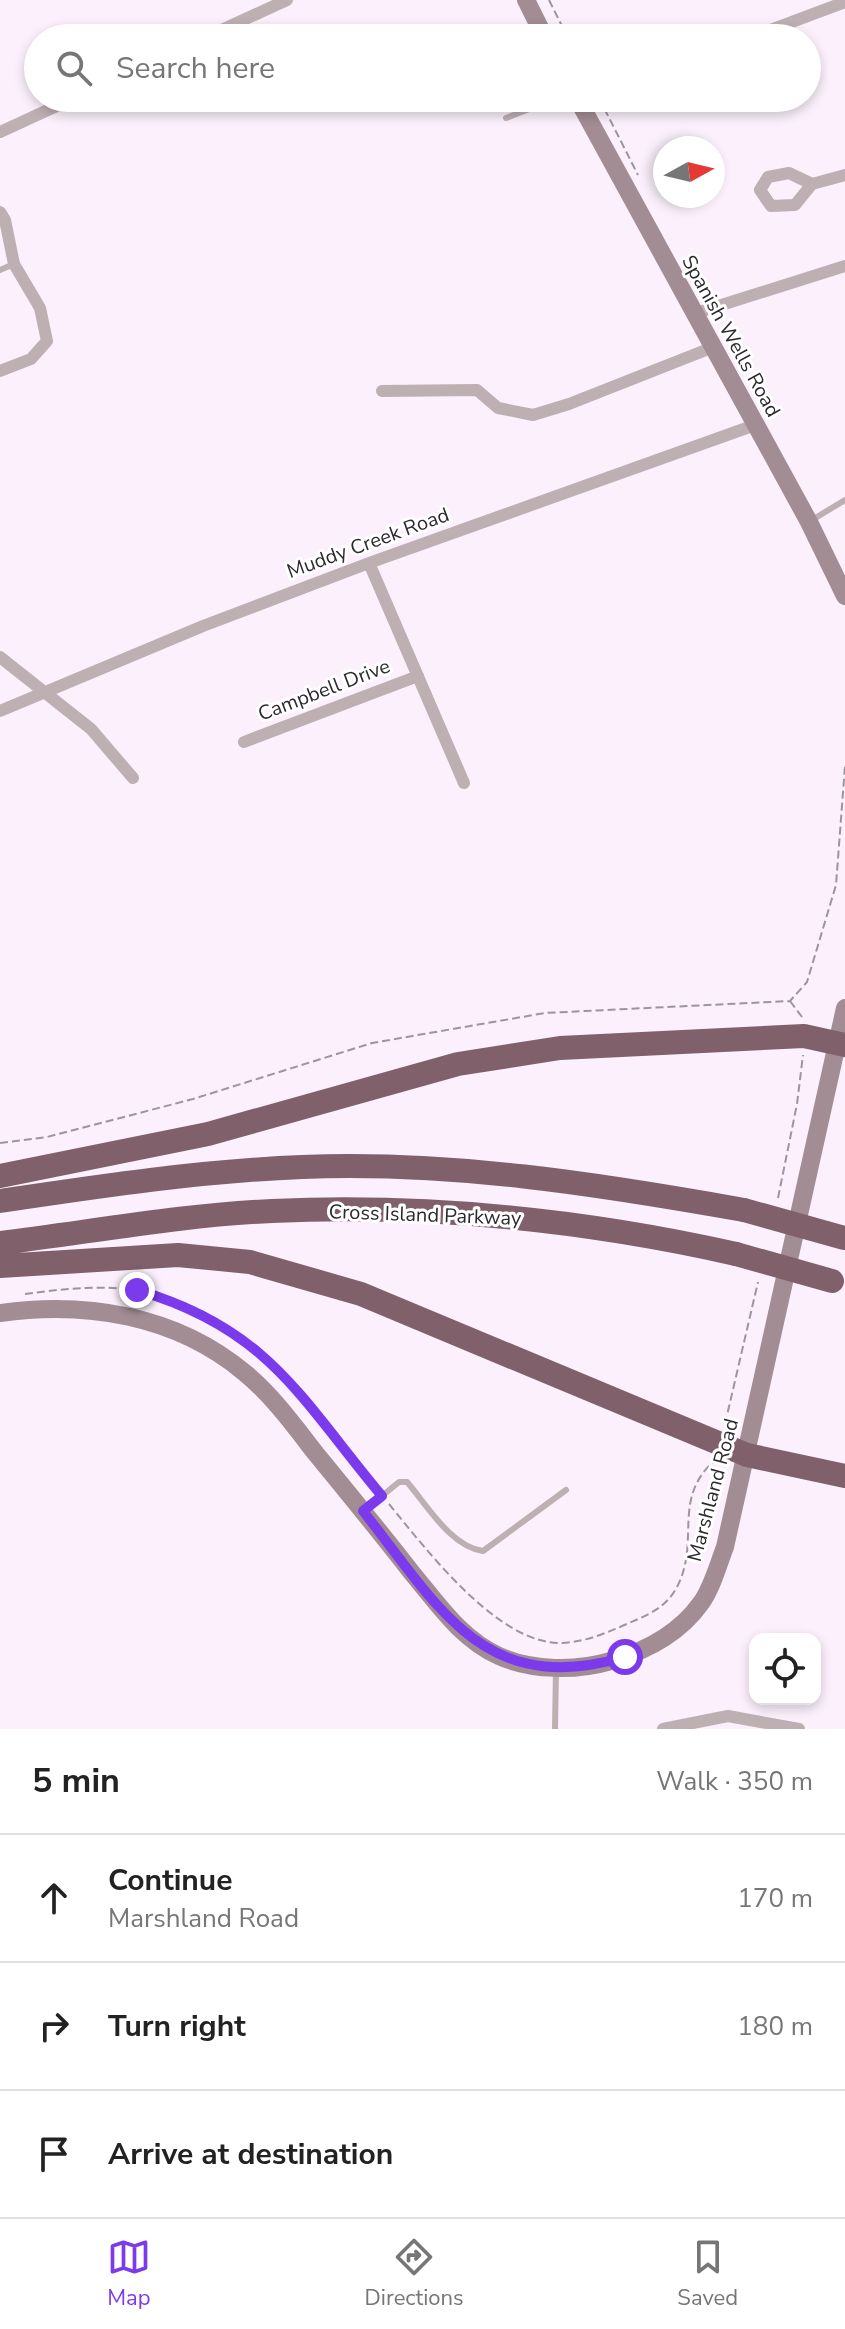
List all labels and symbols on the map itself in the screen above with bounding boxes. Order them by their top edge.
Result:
north arrow [653,136,725,208]
street label: Spanish Wells Road [675,250,787,422]
street label: Muddy Creek Road [283,501,453,585]
street label: Campbell Drive [254,652,394,728]
street label: Cross Island Parkway [328,1198,522,1232]
route end [119,1272,155,1308]
street label: Marshland Road [681,1416,745,1564]
route start [607,1639,643,1675]

